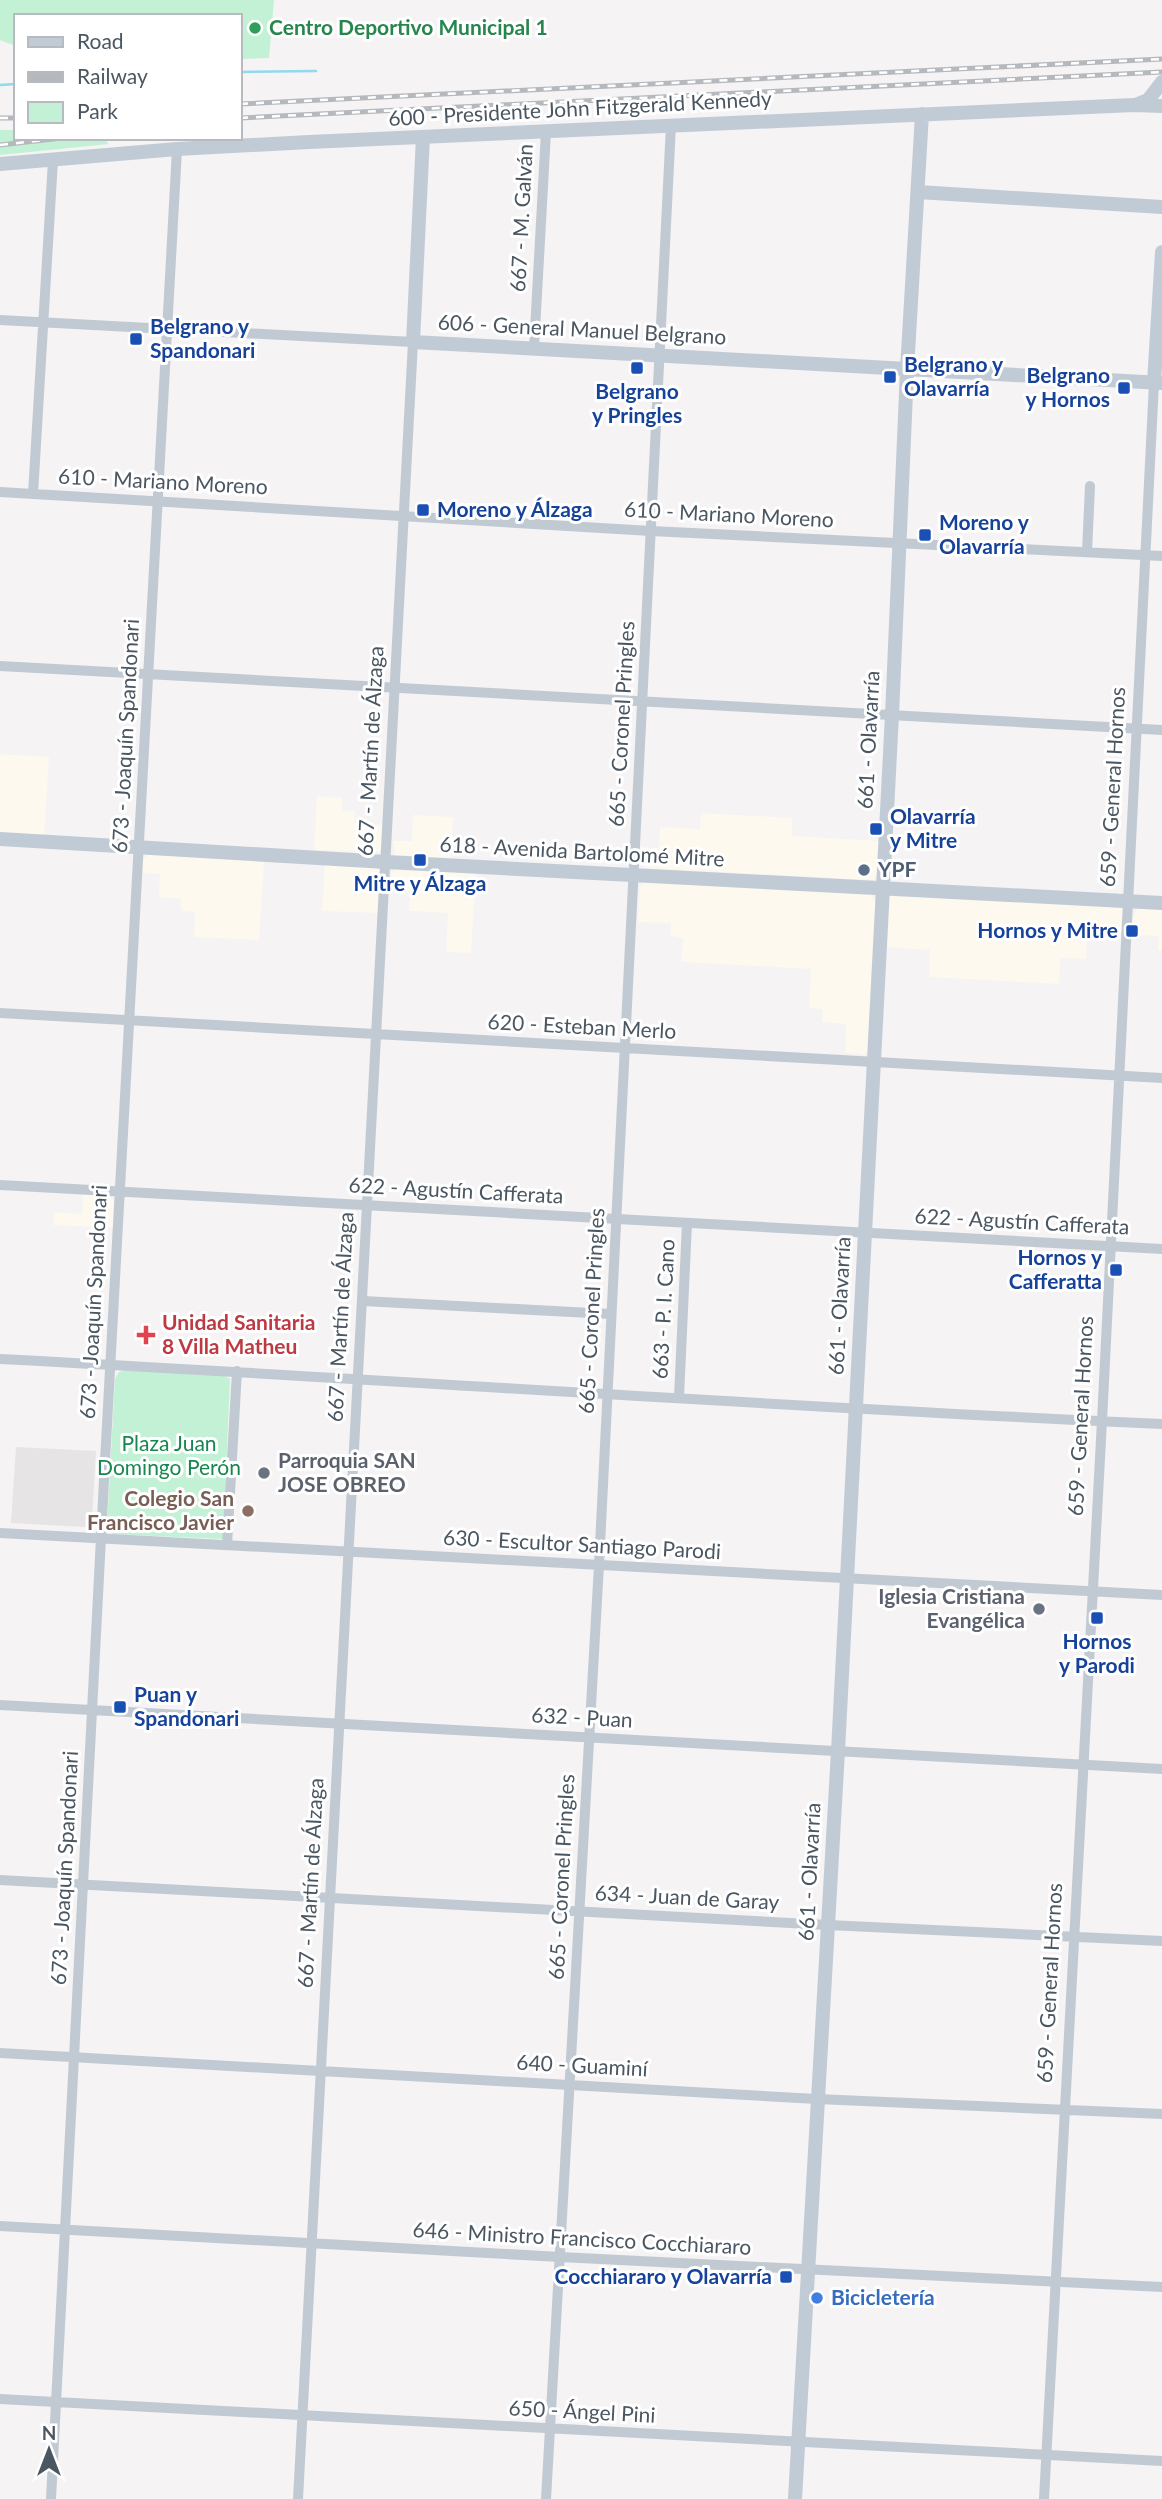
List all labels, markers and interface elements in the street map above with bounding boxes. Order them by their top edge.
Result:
legend [14,14,242,140]
place label: Centro Deportivo Municipal 1 [269,14,548,39]
marker: Centro Deportivo Municipal 1 [247,20,263,36]
text: Road [77,28,124,53]
text: Railway [77,63,148,88]
street label: 600 - Presidente John Fitzgerald Kennedy [388,85,772,130]
text: Park [77,98,118,123]
street label: 667 - M. Galván [504,143,537,293]
street label: 606 - General Manuel Belgrano [437,308,727,349]
place label: Belgrano y Spandonari [150,313,255,362]
marker: Belgrano y Spandonari [128,331,144,347]
place label: Belgrano y Olavarría [904,351,1004,400]
marker: Belgrano y Pringles [629,360,645,376]
place label: Belgrano y Hornos [1025,362,1110,411]
marker: Belgrano y Olavarría [882,369,898,385]
place label: Belgrano y Pringles [592,378,682,427]
marker: Belgrano y Hornos [1116,380,1132,396]
street label: 610 - Mariano Moreno [58,463,269,498]
place label: Moreno y Álzaga [437,496,593,521]
street label: 610 - Mariano Moreno [624,496,835,531]
marker: Moreno y Álzaga [415,502,431,518]
place label: Moreno y Olavarría [939,509,1030,558]
marker: Moreno y Olavarría [917,527,933,543]
street label: 673 - Joaquín Spandonari [106,618,143,854]
street label: 665 - Coronel Pringles [603,620,638,827]
street label: 667 - Martín de Álzaga [352,645,387,857]
street label: 661 - Olavarría [851,670,884,810]
street label: 659 - General Hornos [1094,686,1129,888]
place label: Olavarría y Mitre [890,803,976,852]
marker: Olavarría y Mitre [868,821,884,837]
street label: 618 - Avenida Bartolomé Mitre [439,831,725,870]
marker: Mitre y Álzaga [412,852,428,868]
place label: YPF [877,856,917,881]
marker: YPF [856,862,872,878]
place label: Mitre y Álzaga [354,870,486,895]
place label: Hornos y Mitre [977,917,1118,942]
marker: Hornos y Mitre [1124,923,1140,939]
street label: 620 - Esteban Merlo [487,1008,677,1043]
street label: 622 - Agustín Cafferata [348,1171,564,1208]
street label: 673 - Joaquín Spandonari [74,1184,111,1420]
street label: 622 - Agustín Cafferata [914,1202,1130,1239]
street label: 665 - Coronel Pringles [573,1207,608,1414]
street label: 667 - Martín de Álzaga [322,1211,357,1423]
street label: 661 - Olavarría [822,1236,855,1376]
street label: 663 - P. I. Cano [646,1238,679,1380]
place label: Hornos y Cafferatta [1009,1244,1103,1293]
marker: Hornos y Cafferatta [1108,1262,1124,1278]
place label: Unidad Sanitaria 8 Villa Matheu [162,1309,316,1358]
street label: 659 - General Hornos [1062,1315,1097,1517]
marker: Unidad Sanitaria 8 Villa Matheu [136,1325,156,1345]
park label: Plaza Juan Domingo Perón [97,1430,241,1479]
place label: Parroquia SAN JOSE OBREO [278,1447,416,1496]
marker: Parroquia SAN JOSE OBREO [256,1465,272,1481]
place label: Colegio San Francisco Javier [87,1485,234,1534]
marker: Colegio San Francisco Javier [240,1503,256,1519]
street label: 630 - Escultor Santiago Parodi [443,1524,722,1563]
place label: Iglesia Cristiana Evangélica [878,1583,1025,1632]
marker: Iglesia Cristiana Evangélica [1031,1601,1047,1617]
marker: Hornos y Parodi [1089,1610,1105,1626]
place label: Hornos y Parodi [1059,1628,1135,1677]
place label: Puan y Spandonari [134,1681,239,1730]
marker: Puan y Spandonari [112,1699,128,1715]
street label: 632 - Puan [531,1701,633,1732]
street label: 673 - Joaquín Spandonari [45,1750,82,1986]
street label: 665 - Coronel Pringles [543,1773,578,1980]
street label: 667 - Martín de Álzaga [292,1777,327,1989]
street label: 661 - Olavarría [792,1802,825,1942]
street label: 634 - Juan de Garay [594,1879,780,1914]
street label: 659 - General Hornos [1031,1882,1066,2084]
street label: 640 - Guaminí [516,2049,649,2080]
street label: 646 - Ministro Francisco Cocchiararo [412,2216,752,2259]
place label: Cocchiararo y Olavarría [555,2263,772,2288]
marker: Cocchiararo y Olavarría [778,2269,794,2285]
place label: Bicicletería [831,2284,935,2309]
marker: Bicicletería [809,2290,825,2306]
street label: 650 - Ángel Pini [508,2394,656,2427]
north arrow [14,2415,84,2485]
text: N [42,2421,56,2444]

